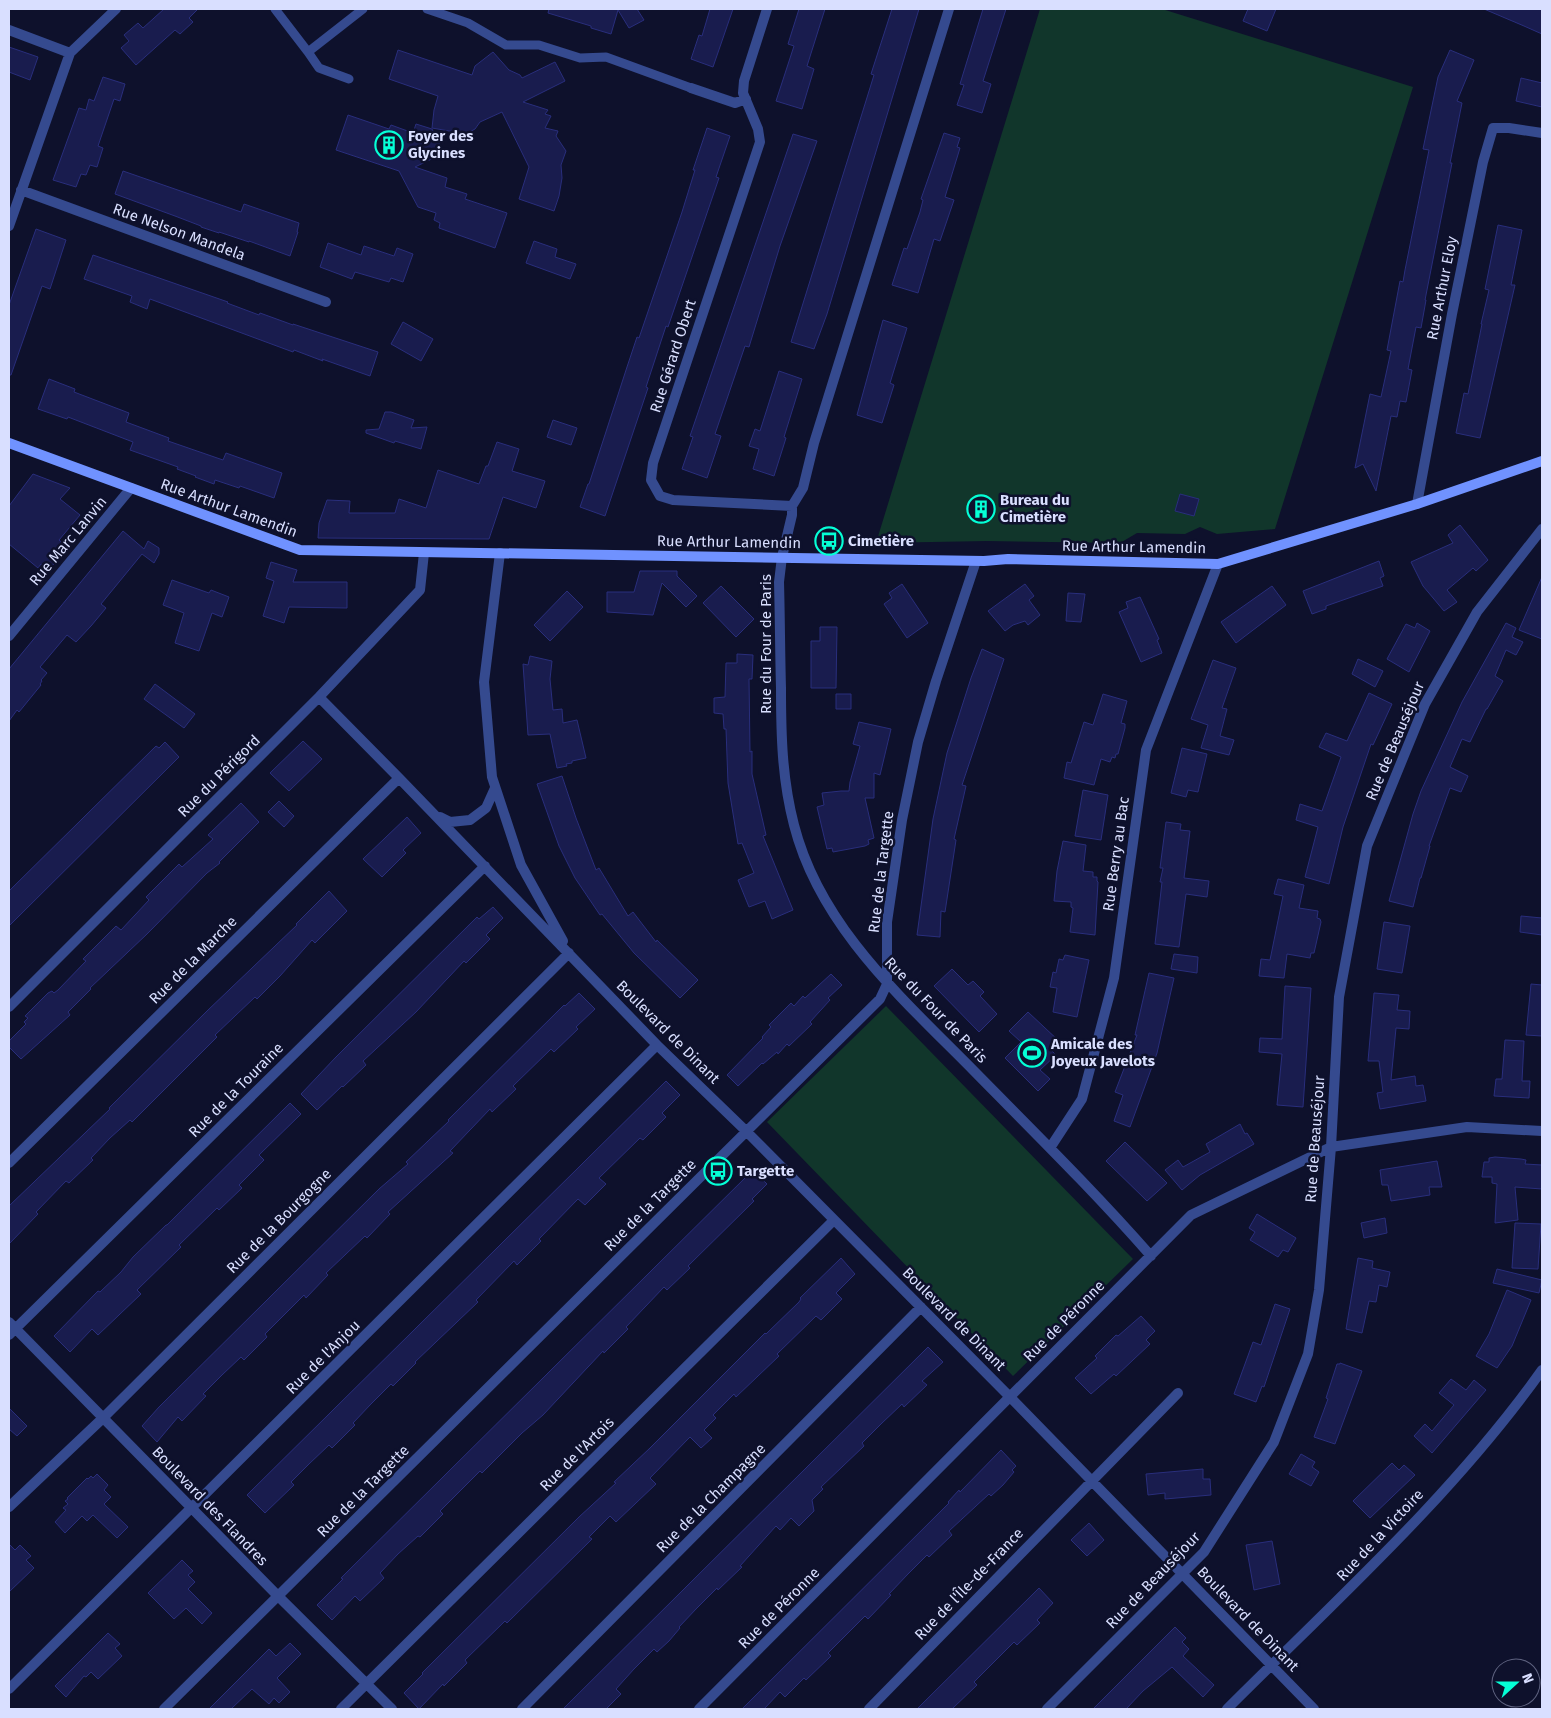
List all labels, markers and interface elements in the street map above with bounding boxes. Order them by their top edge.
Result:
place label: Foyer des Glycines [408,127,473,162]
building icon: Foyer des Glycines [374,130,404,160]
street label: Rue Nelson Mandela [110,200,248,264]
street label: Rue Arthur Eloy [1423,234,1461,341]
street label: Rue Gérard Obert [646,297,700,415]
street label: Rue Arthur Lamendin [158,475,300,541]
place label: Bureau du Cimetière [1000,491,1069,526]
street label: Rue Marc Lanvin [25,493,111,589]
building icon: Bureau du Cimetière [966,494,996,524]
bus stop icon: Cimetière [814,526,844,556]
street label: Rue Arthur Lamendin [657,532,801,552]
place label: Cimetière [848,532,914,550]
street label: Rue Arthur Lamendin [1062,537,1206,557]
street label: Rue du Four de Paris [757,574,775,714]
street label: Rue de Beauséjour [1362,678,1428,803]
street label: Rue du Périgord [174,731,264,821]
street label: Rue Berry au Bac [1099,796,1133,912]
street label: Rue de la Targette [865,810,897,934]
street label: Rue de la Marche [145,912,241,1008]
street label: Rue du Four de Paris [881,953,991,1067]
street label: Boulevard de Dinant [613,977,724,1088]
place label: Amicale des Joyeux Javelots [1050,1035,1155,1070]
sports icon: Amicale des Joyeux Javelots [1017,1038,1047,1068]
street label: Rue de la Touraine [185,1039,287,1141]
street label: Rue de Beauséjour [1302,1074,1328,1203]
street label: Rue de la Targette [600,1155,700,1255]
bus stop icon: Targette [703,1156,733,1186]
place label: Targette [737,1162,794,1180]
street label: Rue de la Bourgogne [223,1165,335,1277]
street label: Boulevard de Dinant [899,1264,1010,1375]
street label: Rue de Péronne [1020,1277,1108,1365]
street label: Rue de l'Anjou [282,1316,364,1398]
street label: Rue de l'Artois [536,1413,618,1495]
street label: Rue de la Champagne [653,1440,769,1556]
street label: Rue de la Targette [313,1441,413,1541]
street label: Boulevard des Flandres [148,1443,272,1569]
street label: Rue de la Victoire [1333,1485,1427,1585]
street label: Rue de l'Île-de-France [911,1524,1027,1644]
street label: Rue de Beauséjour [1102,1528,1204,1632]
street label: Boulevard de Dinant [1193,1563,1303,1676]
street label: Rue de Péronne [735,1564,823,1652]
north arrow [1491,1658,1541,1708]
text: N [1518,1671,1537,1686]

